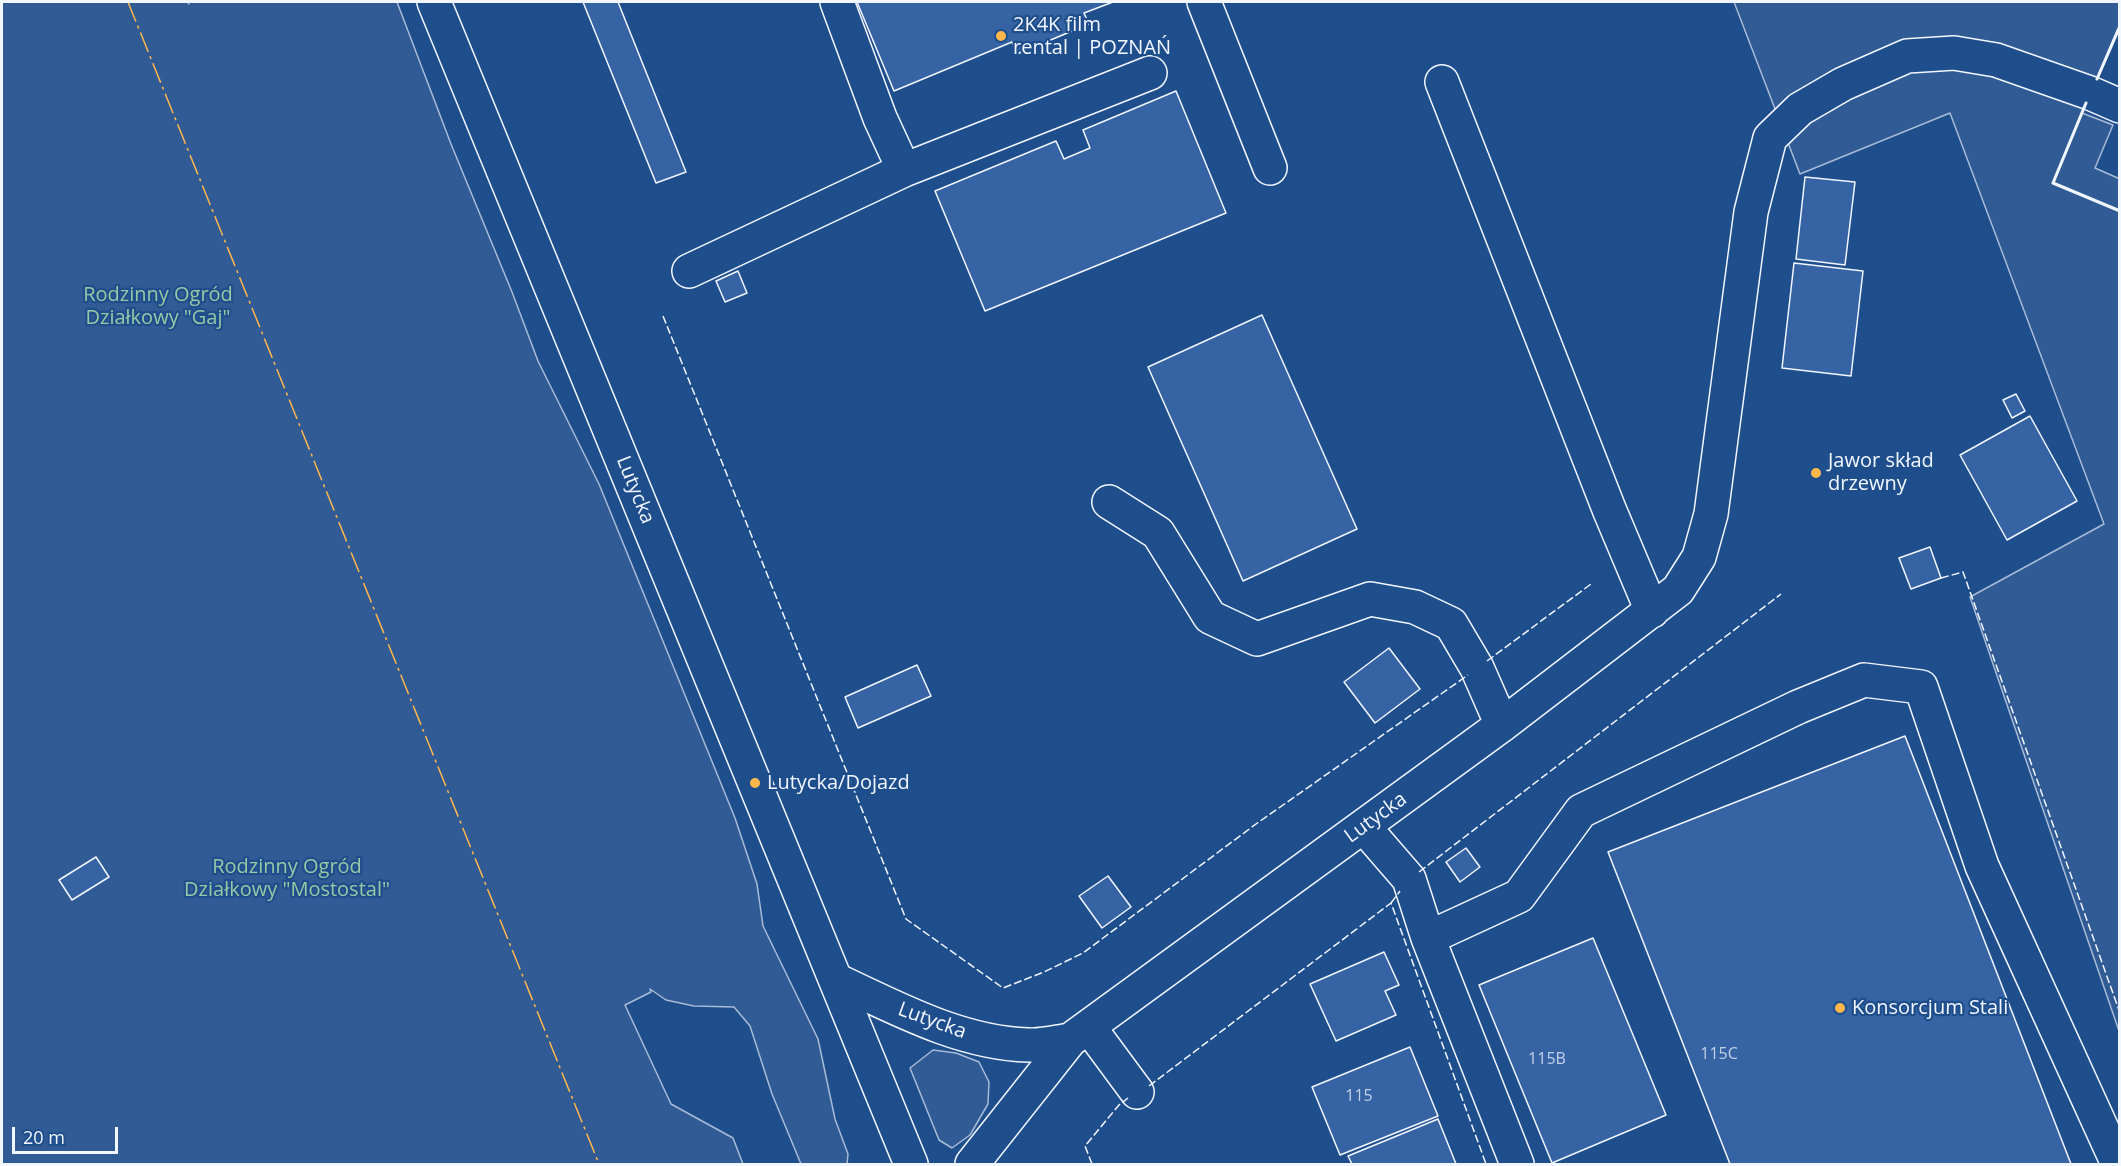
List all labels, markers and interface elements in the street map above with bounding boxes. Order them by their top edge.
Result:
place label: 2K4K film rental | POZNAŃ [1013,13,1171,60]
marker: 2K4K film rental | POZNAŃ [994,29,1008,43]
park label: Rodzinny Ogród Działkowy "Gaj" [83,283,233,330]
place label: Jawor skład drzewny [1828,449,1934,496]
street label: Lutycka [611,453,659,527]
marker: Jawor skład drzewny [1809,466,1823,480]
place label: Lutycka/Dojazd [767,771,910,795]
marker: Lutycka/Dojazd [748,776,762,790]
street label: Lutycka [1340,787,1412,849]
park label: Rodzinny Ogród Działkowy "Mostostal" [184,855,390,902]
place label: Konsorcjum Stali [1852,996,2008,1020]
street label: Lutycka [895,998,969,1044]
marker: Konsorcjum Stali [1833,1001,1847,1015]
house number: 115C [1700,1044,1738,1064]
house number: 115B [1528,1049,1566,1069]
house number: 115 [1345,1086,1373,1106]
scale bar [15,1115,122,1153]
text: 20 m [23,1125,65,1149]

